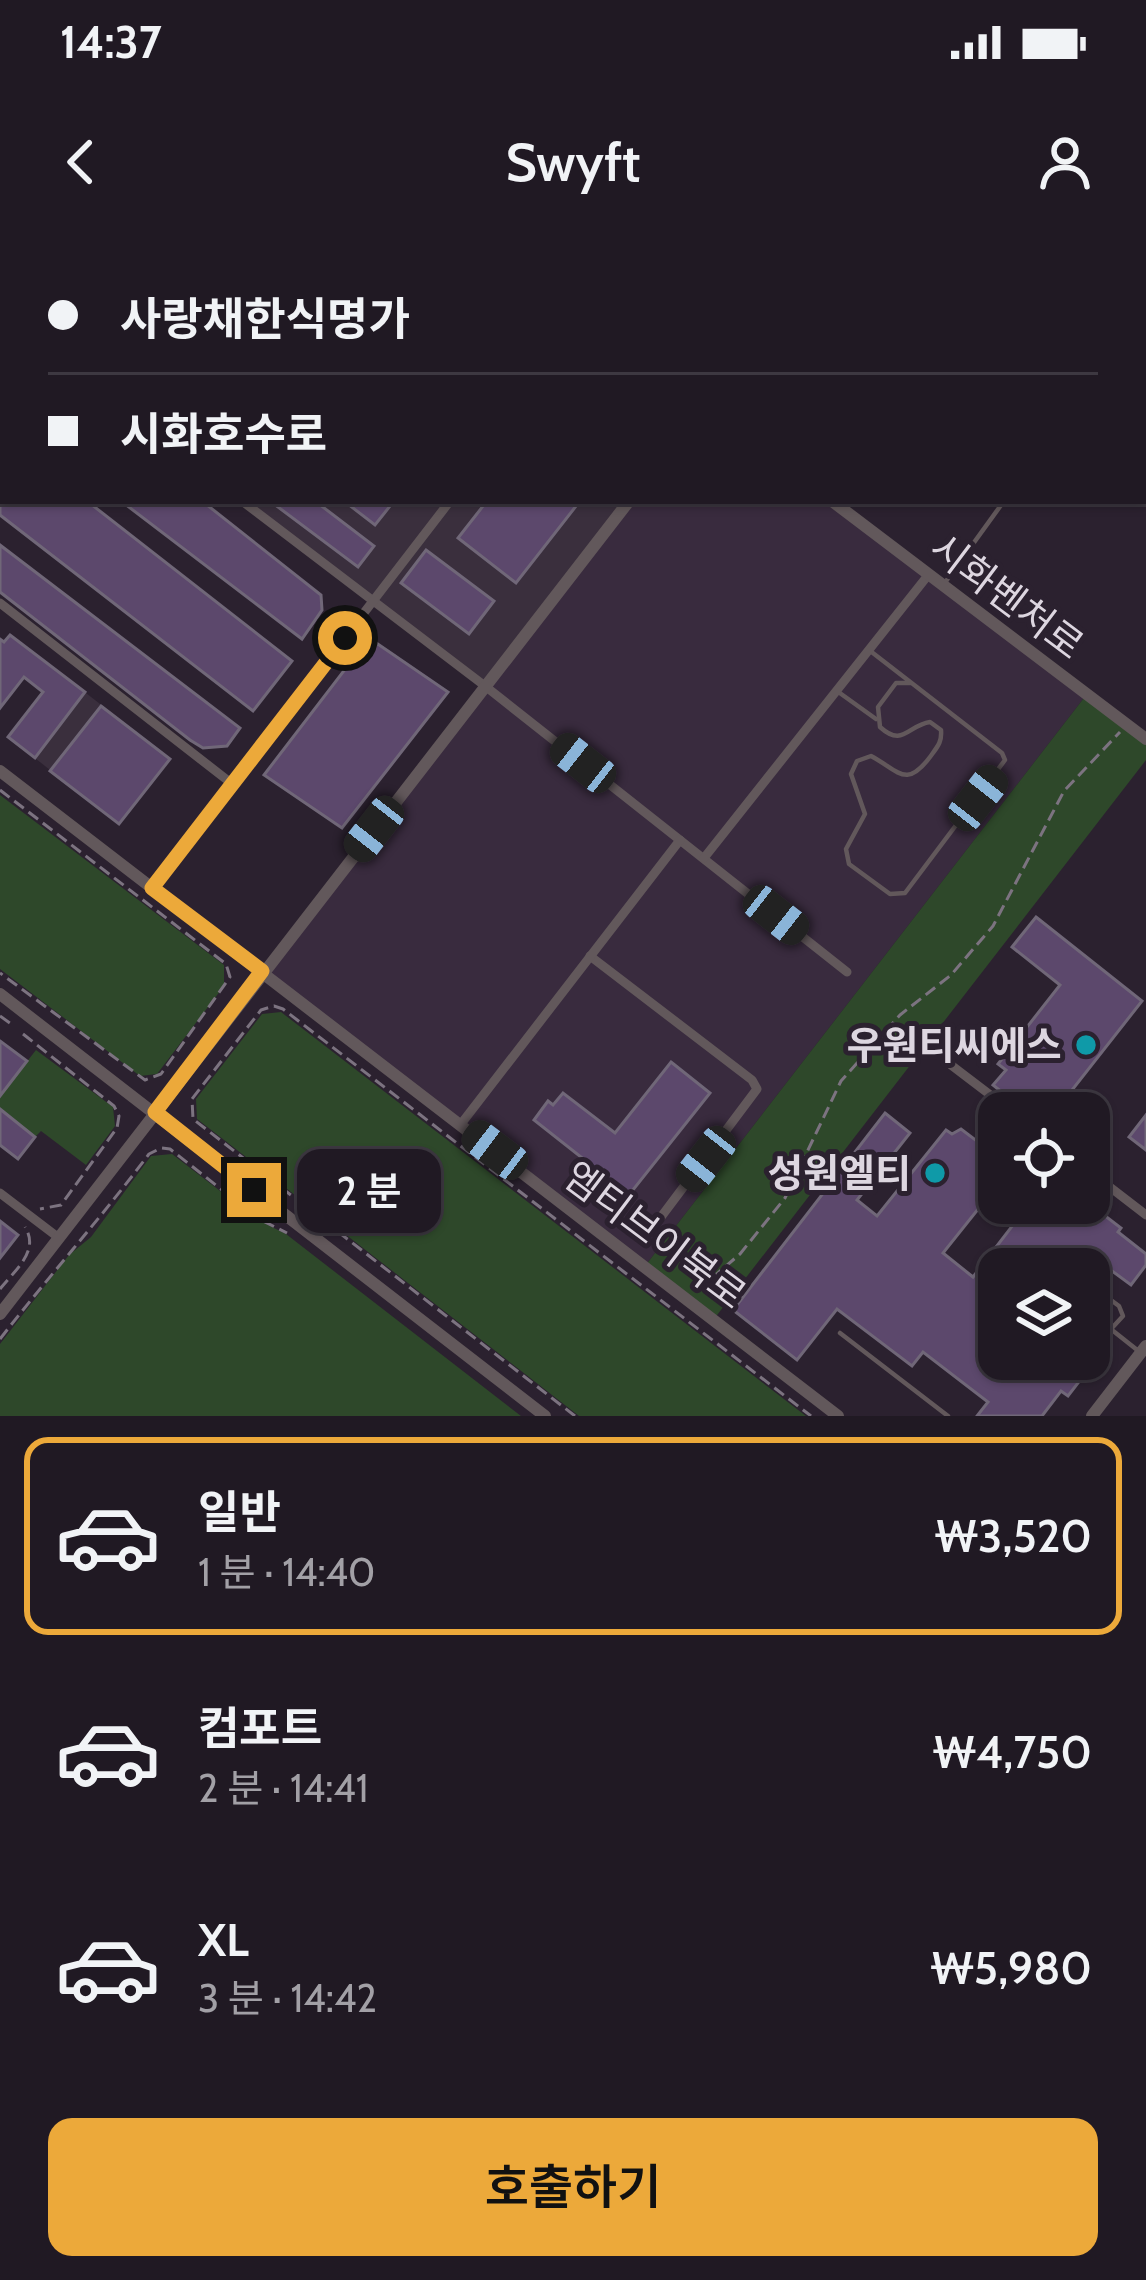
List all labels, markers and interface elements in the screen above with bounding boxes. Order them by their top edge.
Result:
text: 14:37 [60,15,162,69]
icon: back [48,129,114,195]
text: Swyft [505,129,641,195]
icon: person [1032,129,1098,195]
text: 사랑채한식명가 [120,292,410,346]
text: 시화호수로 [120,407,327,461]
street label: 시화벤처로 [921,523,1093,669]
route start [318,611,372,665]
car [544,727,622,799]
car [942,759,1014,837]
car [338,790,410,868]
car [737,879,815,951]
place label: 우원티씨에스 [847,1021,1062,1069]
marker: 우원티씨에스 [1073,1032,1099,1058]
map controls [978,1092,1110,1380]
button: locate [978,1092,1110,1224]
car [455,1114,535,1186]
car [670,1120,742,1198]
callout: 2 분 [296,1148,440,1232]
place label: 성원엘티 [767,1149,911,1197]
street label: 엠티브이북로 [555,1151,755,1319]
marker: 성원엘티 [922,1160,948,1186]
route end [227,1163,281,1217]
text: 2 분 [336,1167,402,1215]
button: layers [978,1248,1110,1380]
icon: car [54,1482,162,1590]
text: 일반 [198,1485,281,1539]
text: ₩3,520 [935,1509,1092,1563]
text: 1 분 · 14:40 [198,1548,375,1596]
icon: car [54,1698,162,1806]
text: 컴포트 [198,1701,322,1755]
text: ₩4,750 [933,1725,1092,1779]
text: 2 분 · 14:41 [198,1764,369,1812]
text: XL [198,1913,249,1967]
icon: car [54,1914,162,2022]
text: ₩5,980 [930,1941,1092,1995]
text: 3 분 · 14:42 [198,1974,377,2022]
button: 호출하기 [48,2118,1098,2256]

